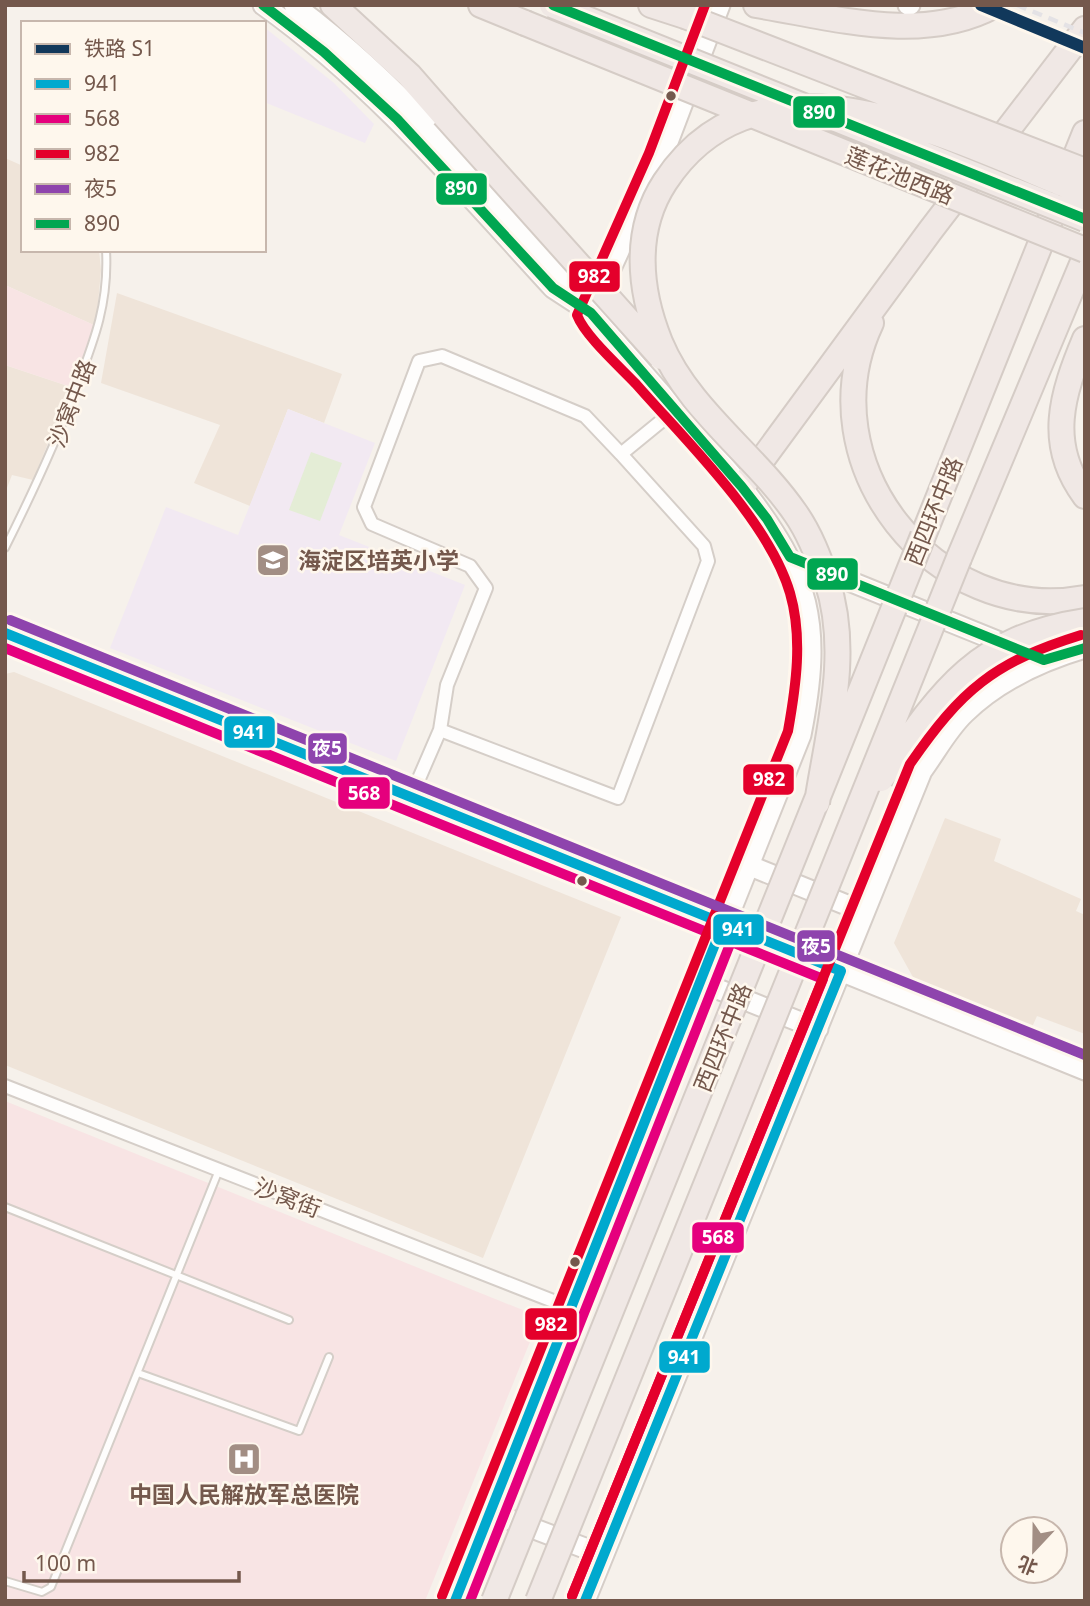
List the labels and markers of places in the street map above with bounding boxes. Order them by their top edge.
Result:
unlabelled marker [664,89,678,103]
school or university icon: 海淀区培英小学 [254,541,292,579]
place label: 海淀区培英小学 [298,544,459,576]
unlabelled marker [575,874,589,888]
unlabelled marker [568,1255,582,1269]
hospital icon: 中国人民解放军总医院 [225,1440,263,1478]
place label: 中国人民解放军总医院 [129,1478,359,1510]

